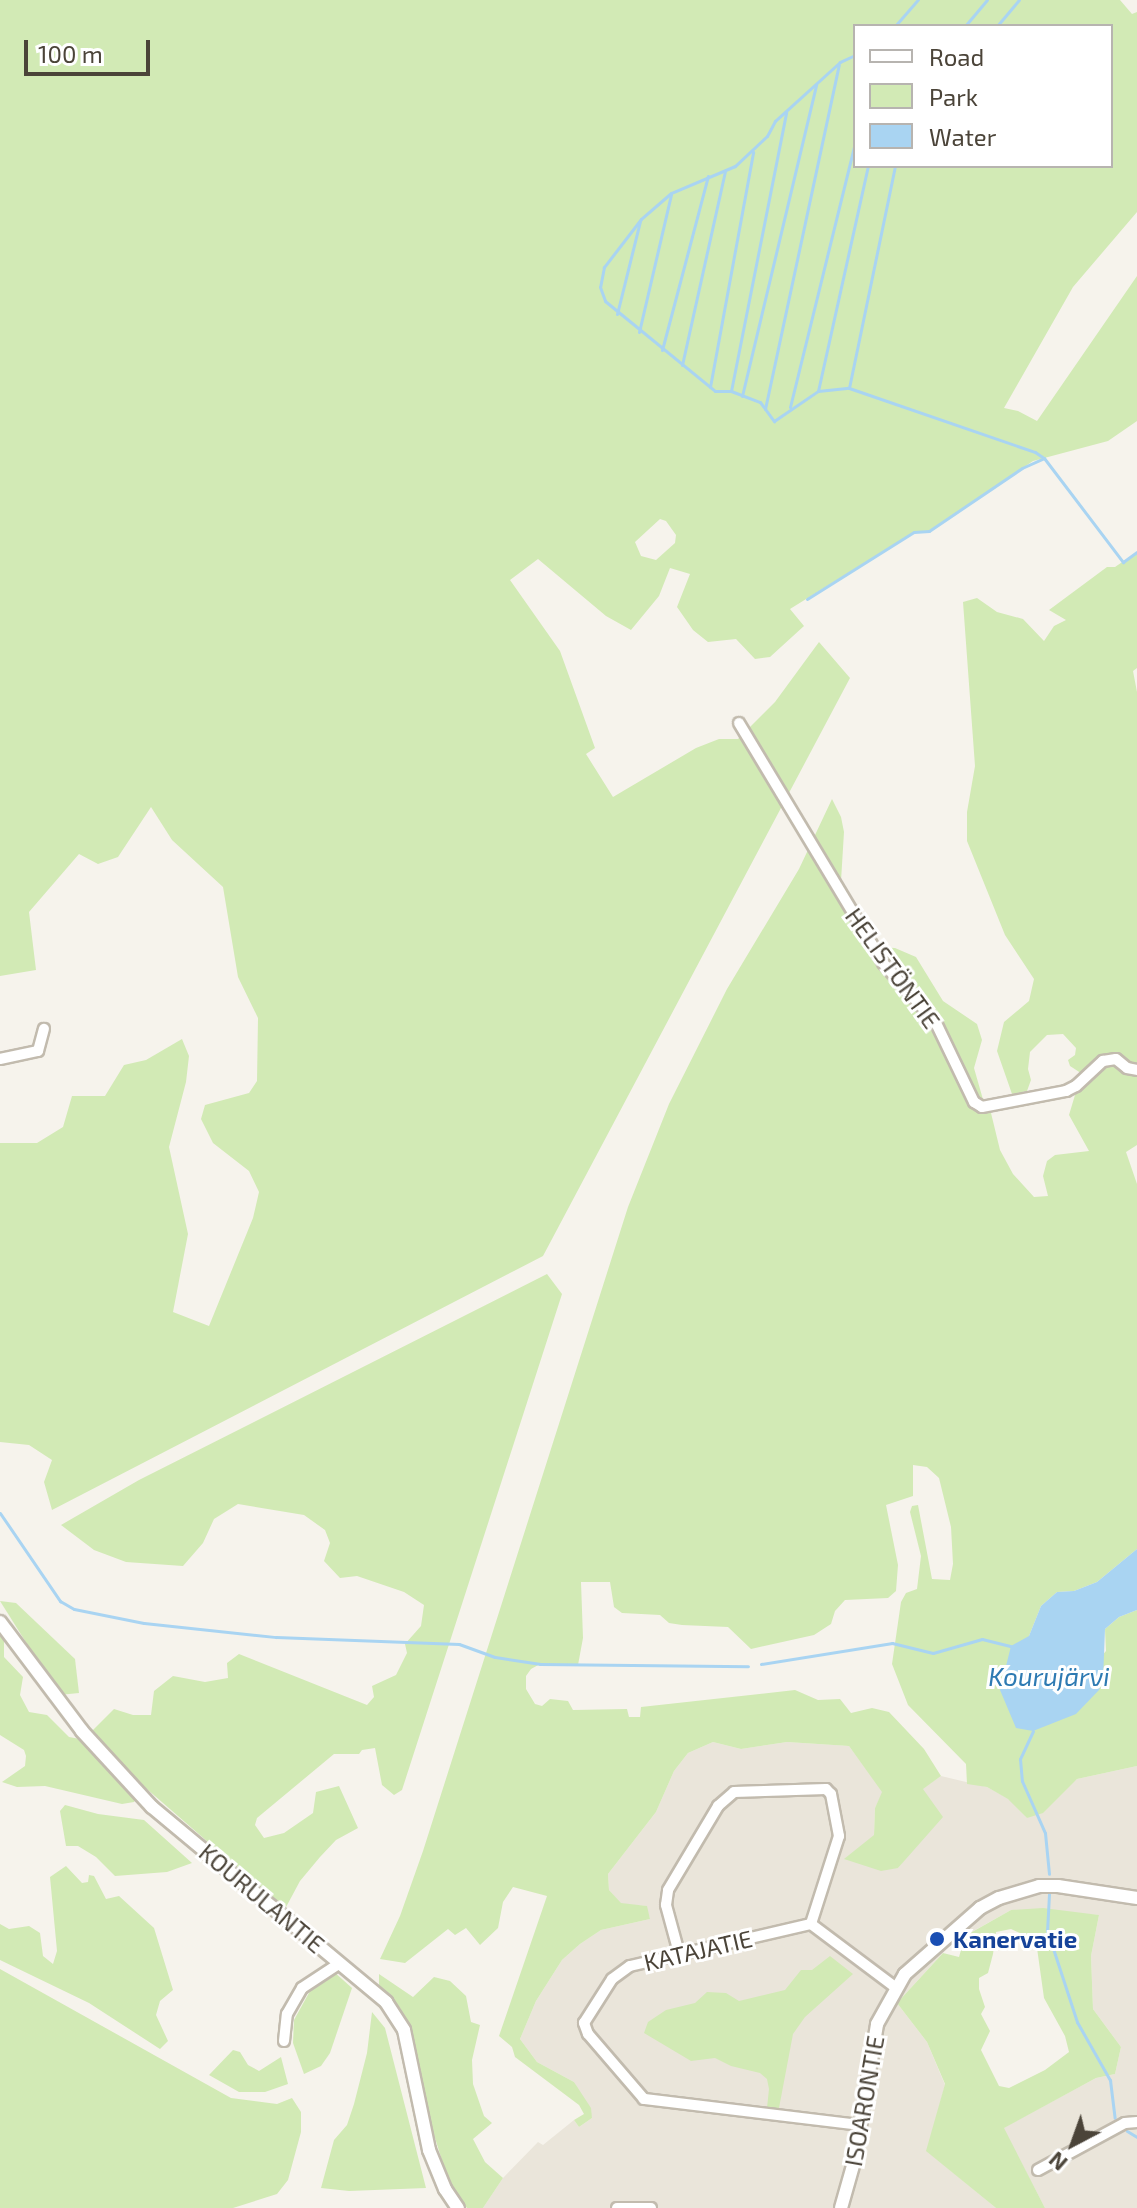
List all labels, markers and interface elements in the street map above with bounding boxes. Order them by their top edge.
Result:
scale bar [28,24,154,74]
legend [853,24,1113,168]
text: 100 m [38,39,103,68]
text: Road [929,42,984,71]
text: Park [929,82,978,111]
text: Water [929,122,996,151]
street label: HELISTÖNTIE [840,902,946,1034]
water label: Kourujärvi [988,1660,1110,1692]
street label: KOURULANTIE [194,1837,330,1959]
street label: KATAJATIE [641,1924,755,1976]
place label: Kanervatie [953,1925,1077,1953]
marker: Kanervatie [928,1930,946,1948]
street label: ISOARONTIE [838,2033,890,2169]
north arrow [1033,2104,1113,2184]
text: N [1043,2147,1072,2177]

